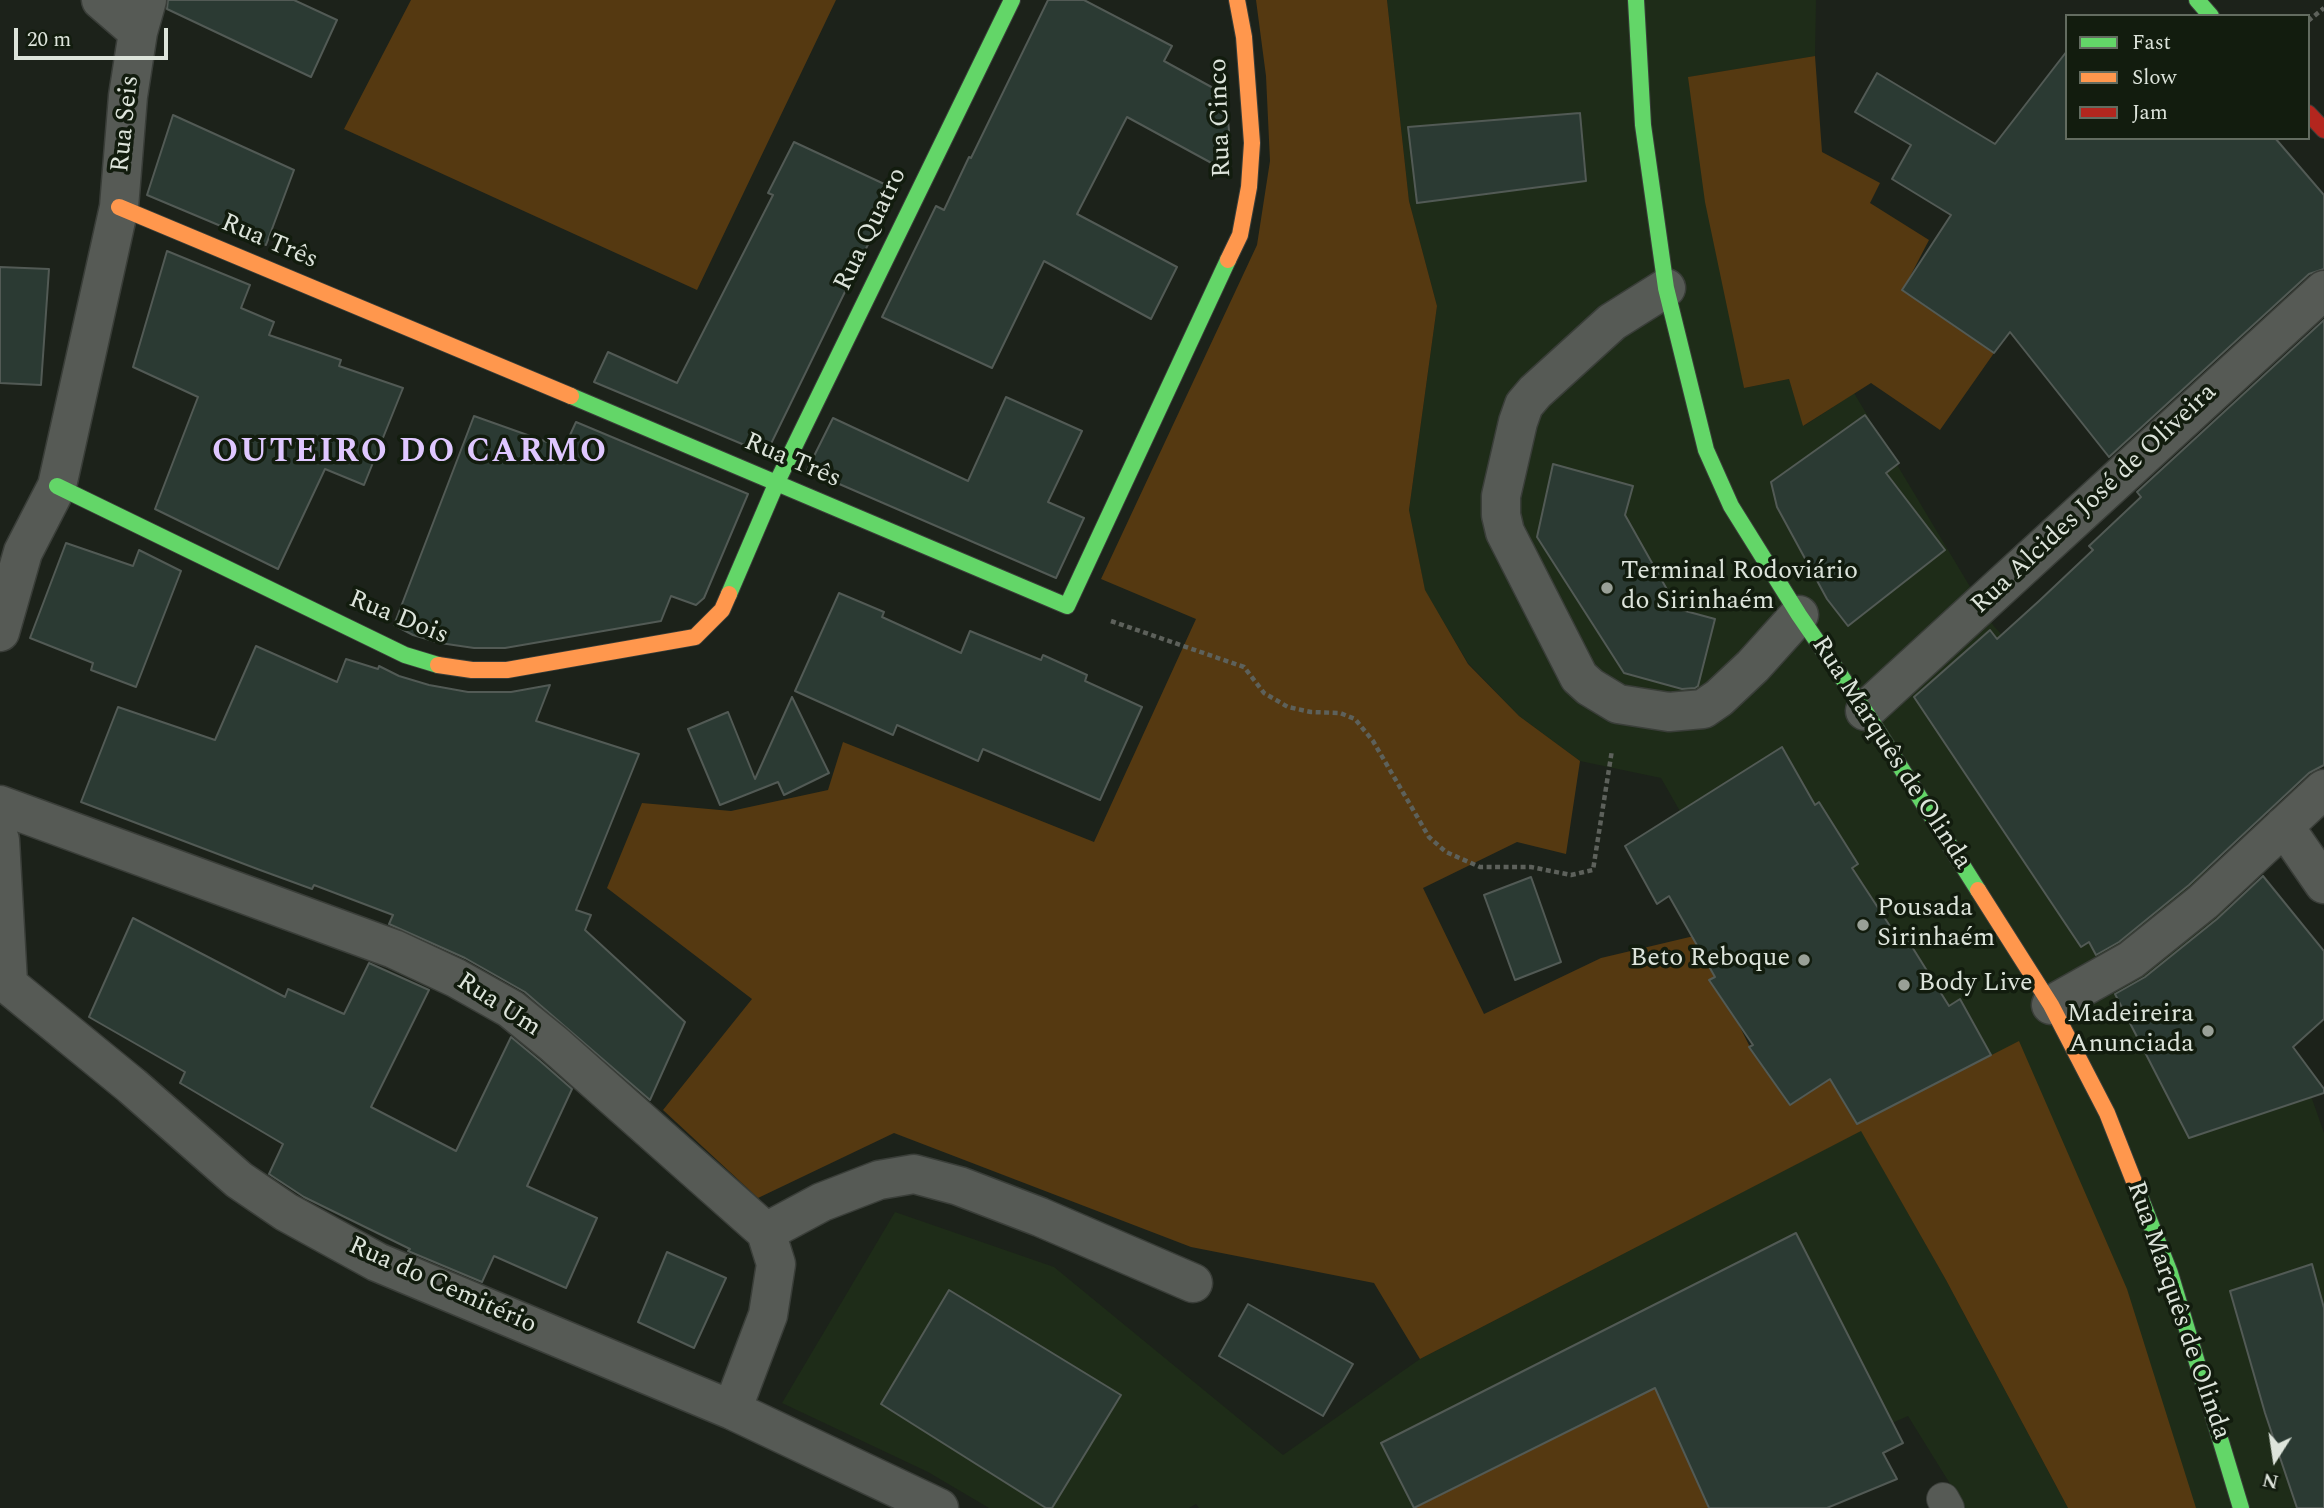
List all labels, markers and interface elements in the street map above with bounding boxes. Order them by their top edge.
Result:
scale bar [18,14,172,58]
legend [2065,14,2310,140]
text: 20 m [27,24,71,56]
text: Fast [2132,27,2171,59]
street label: Rua Cinco [1204,58,1240,178]
text: Slow [2132,62,2176,94]
street label: Rua Seis [106,74,148,174]
text: Jam [2132,97,2168,129]
street label: Rua Quatro [829,163,915,297]
street label: Rua Três [216,209,322,277]
street label: Rua Alcides José de Oliveira [1966,378,2224,622]
street label: Rua Três [739,428,845,496]
district label: OUTEIRO DO CARMO [214,435,606,475]
place label: Terminal Rodoviário do Sirinhaém [1621,557,1858,618]
marker: Terminal Rodoviário do Sirinhaém [1599,580,1615,596]
street label: Rua Dois [344,585,452,653]
street label: Rua Marquês de Olinda [1803,632,1977,876]
place label: Pousada Sirinhaém [1877,894,1995,956]
marker: Pousada Sirinhaém [1855,917,1871,933]
place label: Beto Reboque [1630,944,1790,976]
marker: Beto Reboque [1796,952,1812,968]
street label: Rua Um [450,967,546,1045]
place label: Body Live [1918,969,2033,1001]
marker: Body Live [1896,977,1912,993]
place label: Madeireira Anunciada [2067,1000,2194,1062]
marker: Madeireira Anunciada [2200,1023,2216,1039]
street label: Rua Marquês de Olinda [2118,1178,2236,1444]
street label: Rua do Cemitério [343,1232,541,1342]
north arrow [2240,1424,2310,1494]
text: N [2260,1464,2281,1496]

